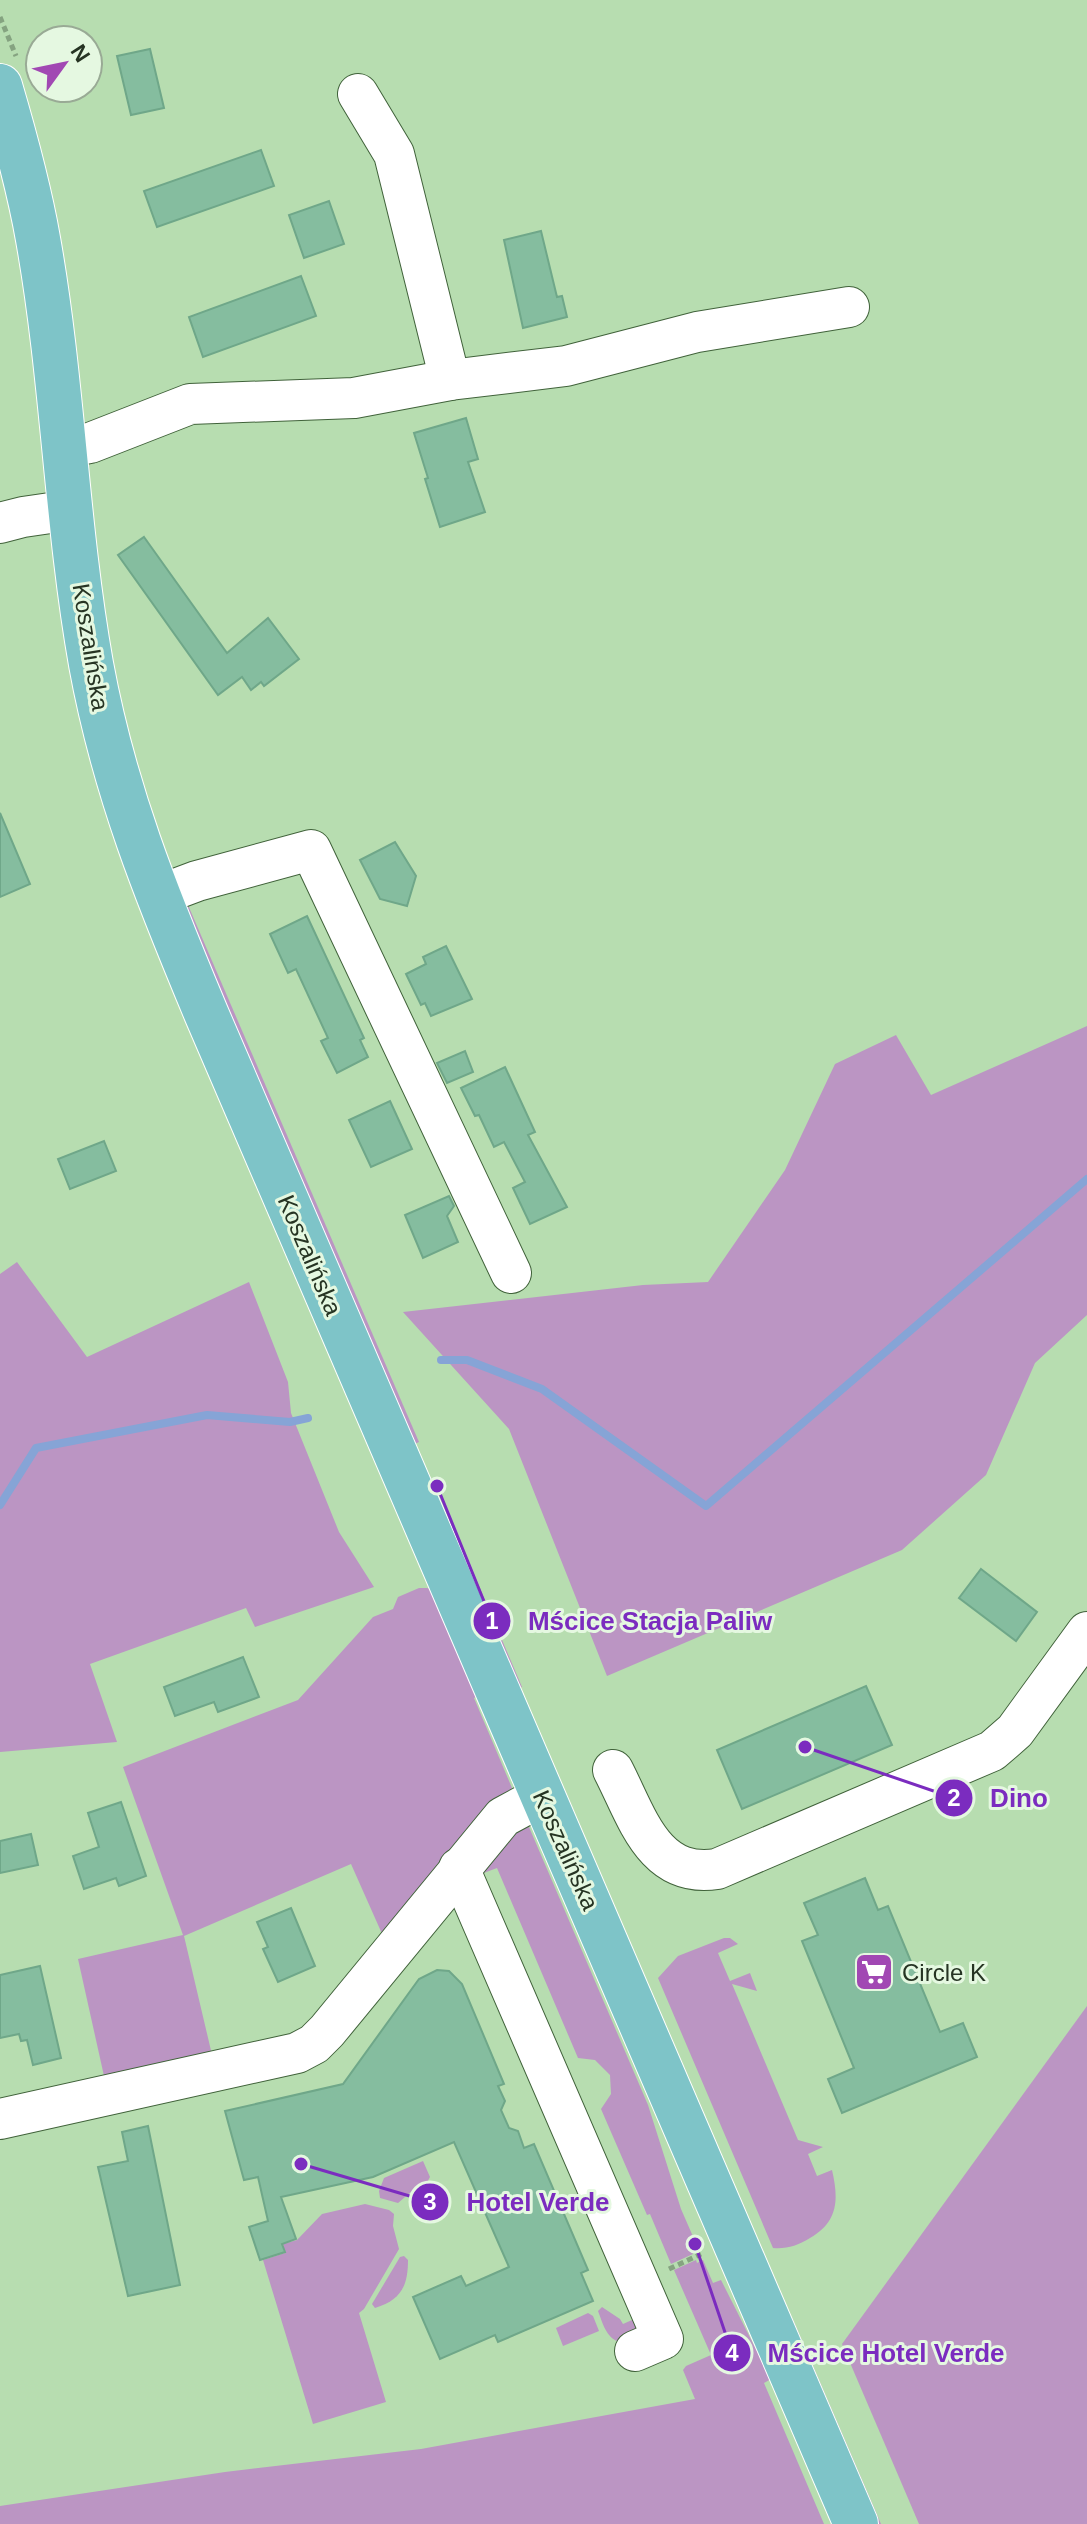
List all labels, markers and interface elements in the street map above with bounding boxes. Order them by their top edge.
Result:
north arrow [24,24,104,104]
text: N [66,40,95,67]
street label: Koszalińska [68,582,114,713]
street label: Koszalińska [273,1191,348,1320]
callout: Mścice Stacja Paliw [472,1596,788,1646]
text: Mścice Stacja Paliw [528,1606,773,1636]
text: 1 [485,1607,499,1634]
callout: Dino [934,1773,1064,1823]
text: Dino [990,1783,1048,1813]
text: 2 [947,1784,961,1811]
street label: Koszalińska [528,1786,605,1915]
supermarket icon: Circle K [853,1951,895,1993]
place label: Circle K [902,1959,986,1986]
callout: Hotel Verde [410,2177,625,2227]
text: Hotel Verde [466,2187,610,2217]
text: 3 [423,2188,437,2215]
callout: Mścice Hotel Verde [712,2328,1021,2378]
text: Mścice Hotel Verde [768,2338,1005,2368]
text: 4 [725,2339,739,2366]

